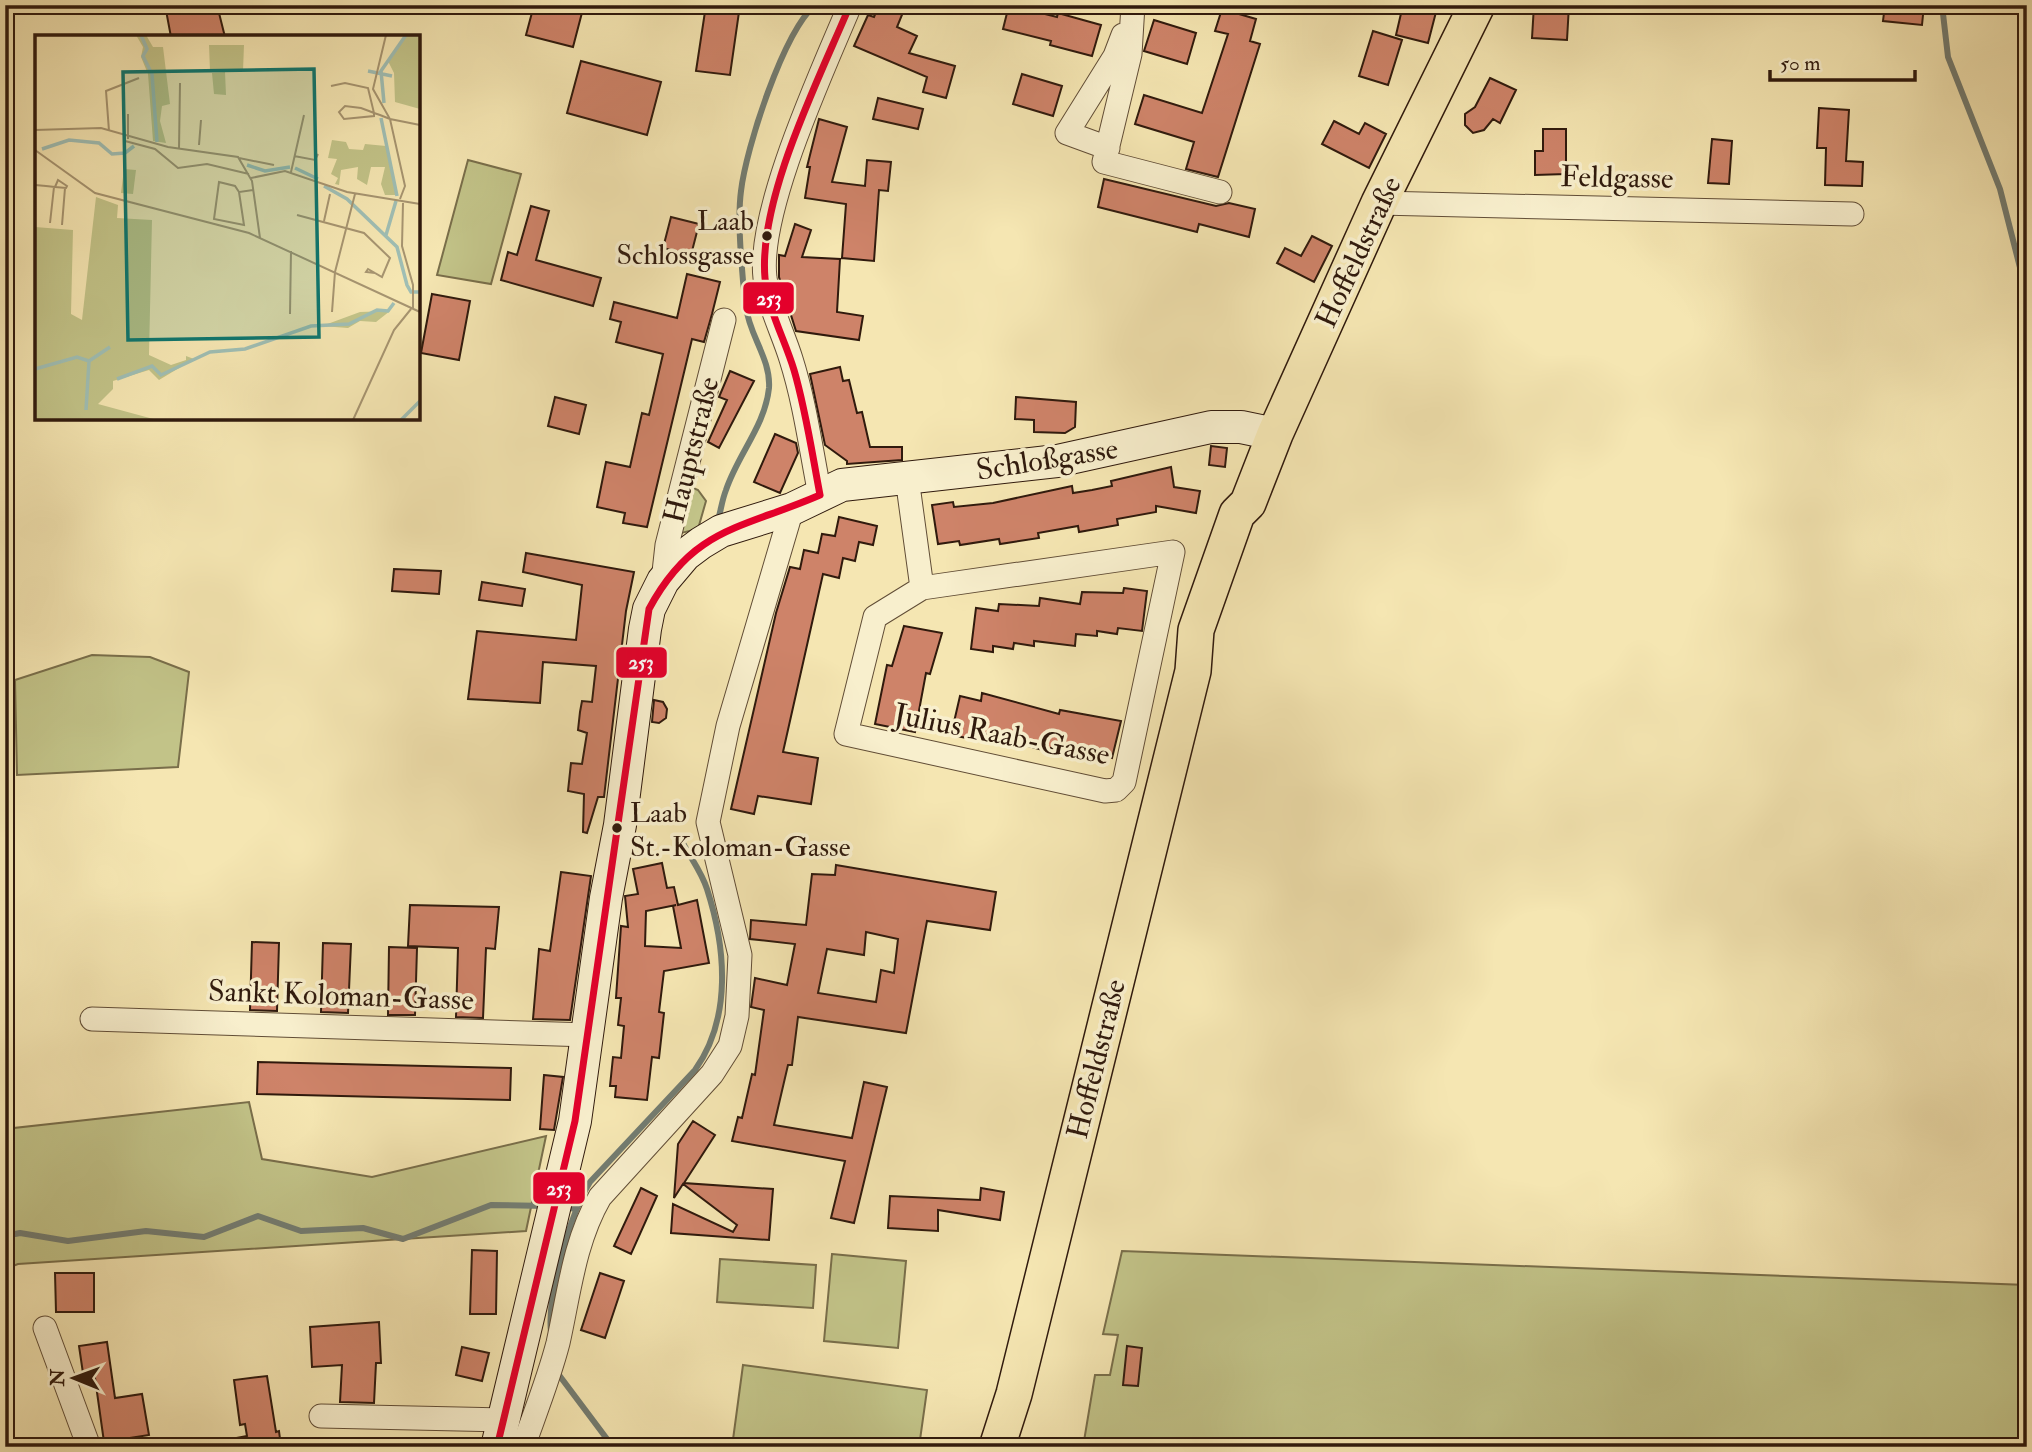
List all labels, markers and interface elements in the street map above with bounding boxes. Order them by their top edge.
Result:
inset map [35,35,420,420]
scale bar [1770,38,1915,82]
text: 50 m [1780,50,1821,77]
street label: Feldgasse [1560,158,1674,197]
street label: Hoffeldstraße [1307,171,1410,334]
place label: Laab Schlossgasse [617,204,754,273]
marker: Laab Schlossgasse [760,229,774,243]
line badge: 253 [742,281,795,315]
text: 253 [756,287,782,311]
street label: Hauptstraße [655,373,728,527]
street label: Schloßgasse [974,430,1120,489]
line badge: 253 [615,646,668,679]
text: 253 [628,651,654,675]
street label: Julius Raab-Gasse [890,695,1113,774]
place label: Laab St.-Koloman-Gasse [630,796,851,865]
marker: Laab St.-Koloman-Gasse [610,821,624,835]
street label: Sankt Koloman-Gasse [208,972,474,1019]
street label: Hoffeldstraße [1059,976,1134,1143]
line badge: 253 [532,1171,586,1205]
text: 253 [546,1177,572,1201]
north arrow [38,1344,108,1414]
text: N [46,1368,70,1387]

